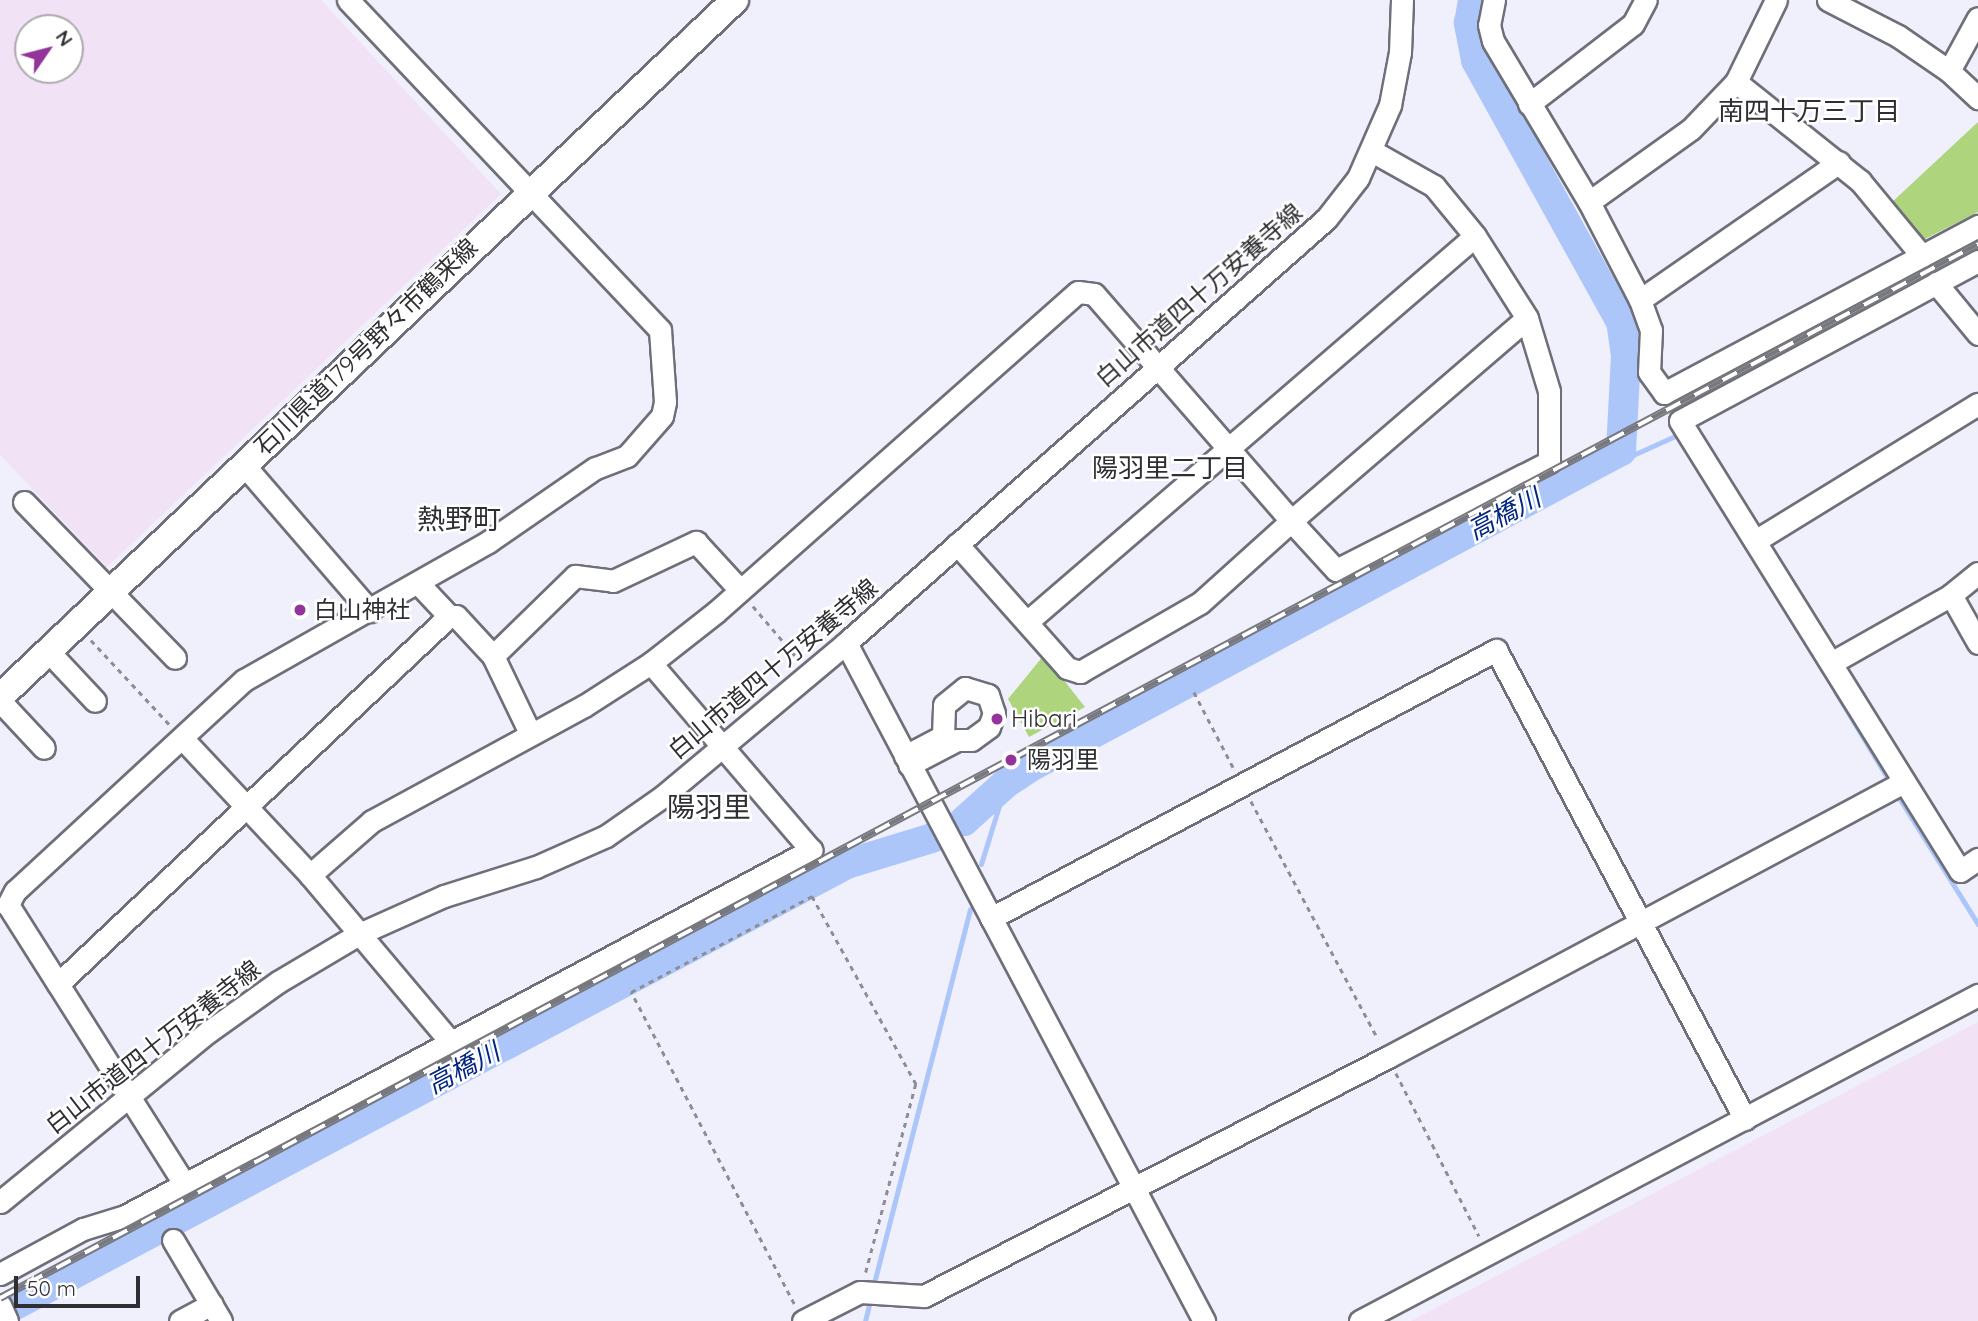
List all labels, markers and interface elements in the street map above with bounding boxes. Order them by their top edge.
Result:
north arrow [14,14,84,84]
text: N [51,25,78,51]
district label: 南四十万三丁目 [1718,95,1900,127]
street label: 白山市道四十万安養寺線 [1090,198,1308,392]
street label: 石川県道179号野々市鶴来線 [249,233,483,461]
district label: 陽羽里二丁目 [1092,452,1248,484]
water label: 高橋川 [1462,482,1546,546]
district label: 熱野町 [417,502,501,536]
street label: 白山市道四十万安養寺線 [663,573,883,765]
place label: 白山神社 [314,596,410,624]
marker: 白山神社 [292,602,308,618]
place label: Hibari [1011,705,1077,733]
marker: Hibari [989,711,1005,727]
place label: 陽羽里 [1027,746,1099,774]
marker: 陽羽里 [1001,750,1021,770]
district label: 陽羽里 [667,790,751,824]
street label: 白山市道四十万安養寺線 [40,954,266,1140]
water label: 高橋川 [421,1036,505,1100]
scale bar [18,1262,144,1306]
text: 50 m [27,1275,76,1301]

